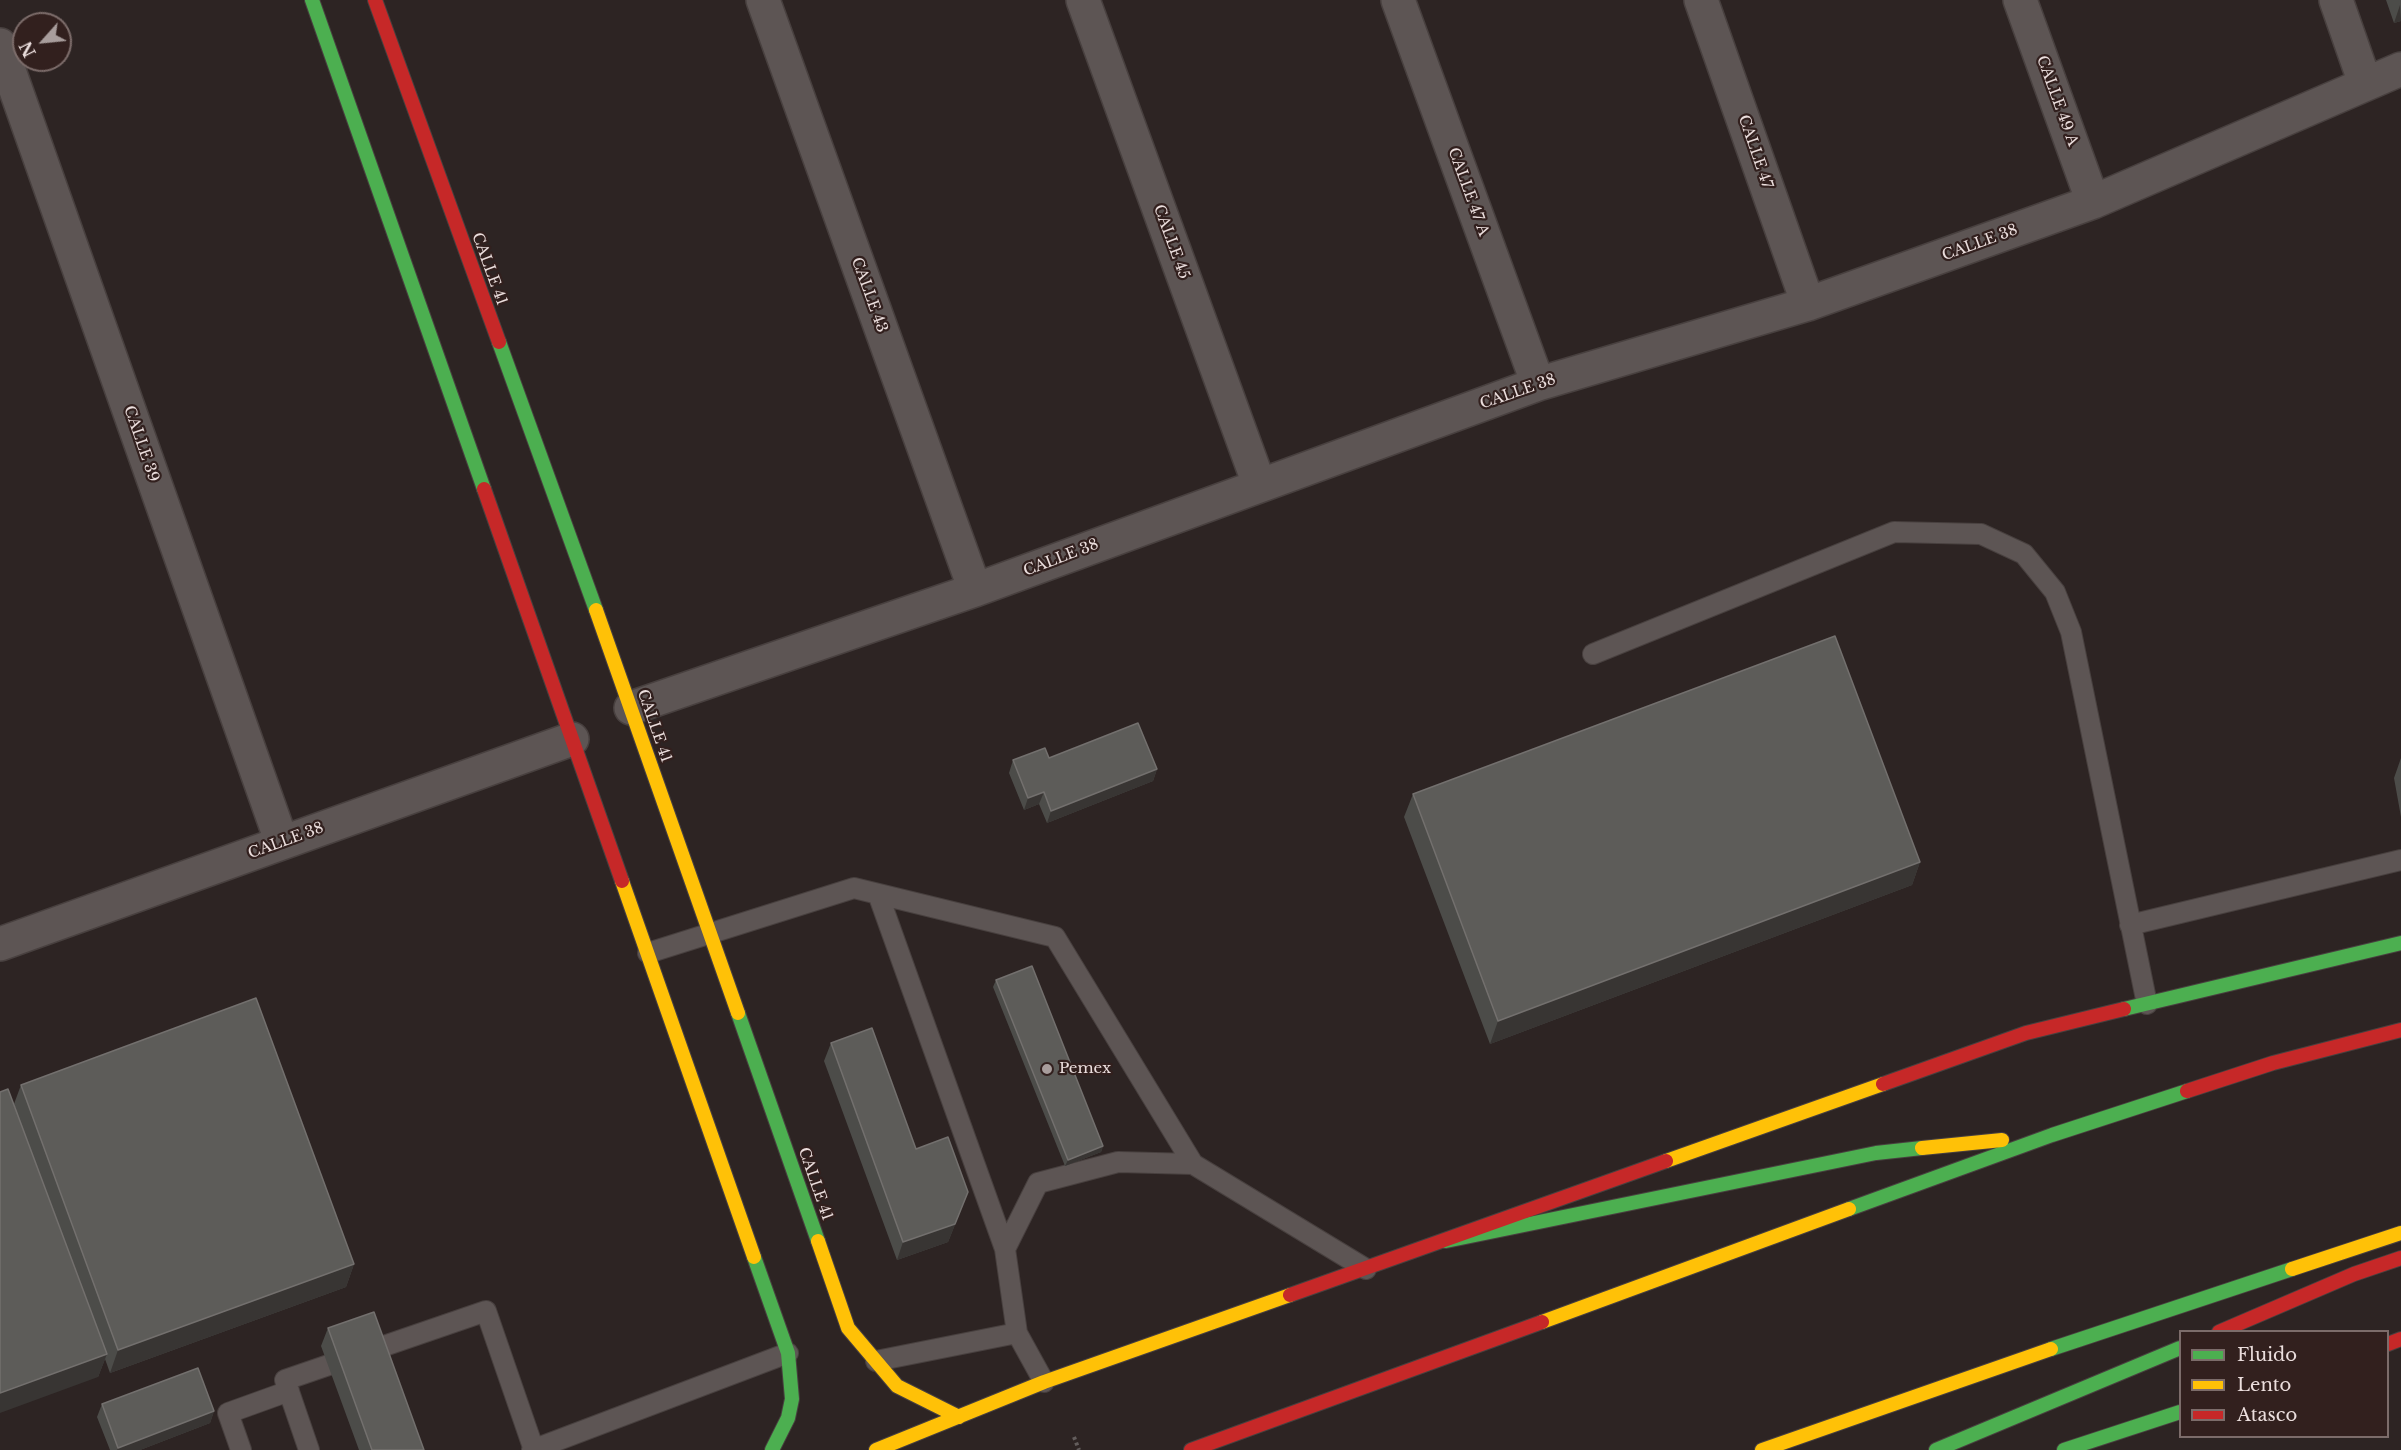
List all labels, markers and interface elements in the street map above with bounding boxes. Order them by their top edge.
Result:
north arrow [12,12,72,72]
text: N [15,38,40,61]
street label: CALLE 49 A [2032,53,2082,149]
street label: CALLE 47 [1734,113,1776,191]
street label: CALLE 47 A [1444,145,1492,239]
street label: CALLE 45 [1149,202,1193,282]
street label: CALLE 38 [1940,221,2020,265]
street label: CALLE 41 [468,230,510,308]
street label: CALLE 43 [847,255,891,335]
street label: CALLE 38 [1478,371,1558,413]
street label: CALLE 39 [120,403,162,485]
street label: CALLE 38 [1021,535,1101,581]
street label: CALLE 41 [633,687,675,765]
street label: CALLE 38 [246,819,326,863]
place label: Pemex [1059,1060,1111,1078]
marker: Pemex [1040,1062,1054,1076]
street label: CALLE 41 [794,1145,836,1223]
legend [2179,1330,2389,1438]
text: Fluido [2237,1344,2297,1366]
text: Lento [2237,1374,2291,1396]
text: Atasco [2237,1404,2297,1426]

